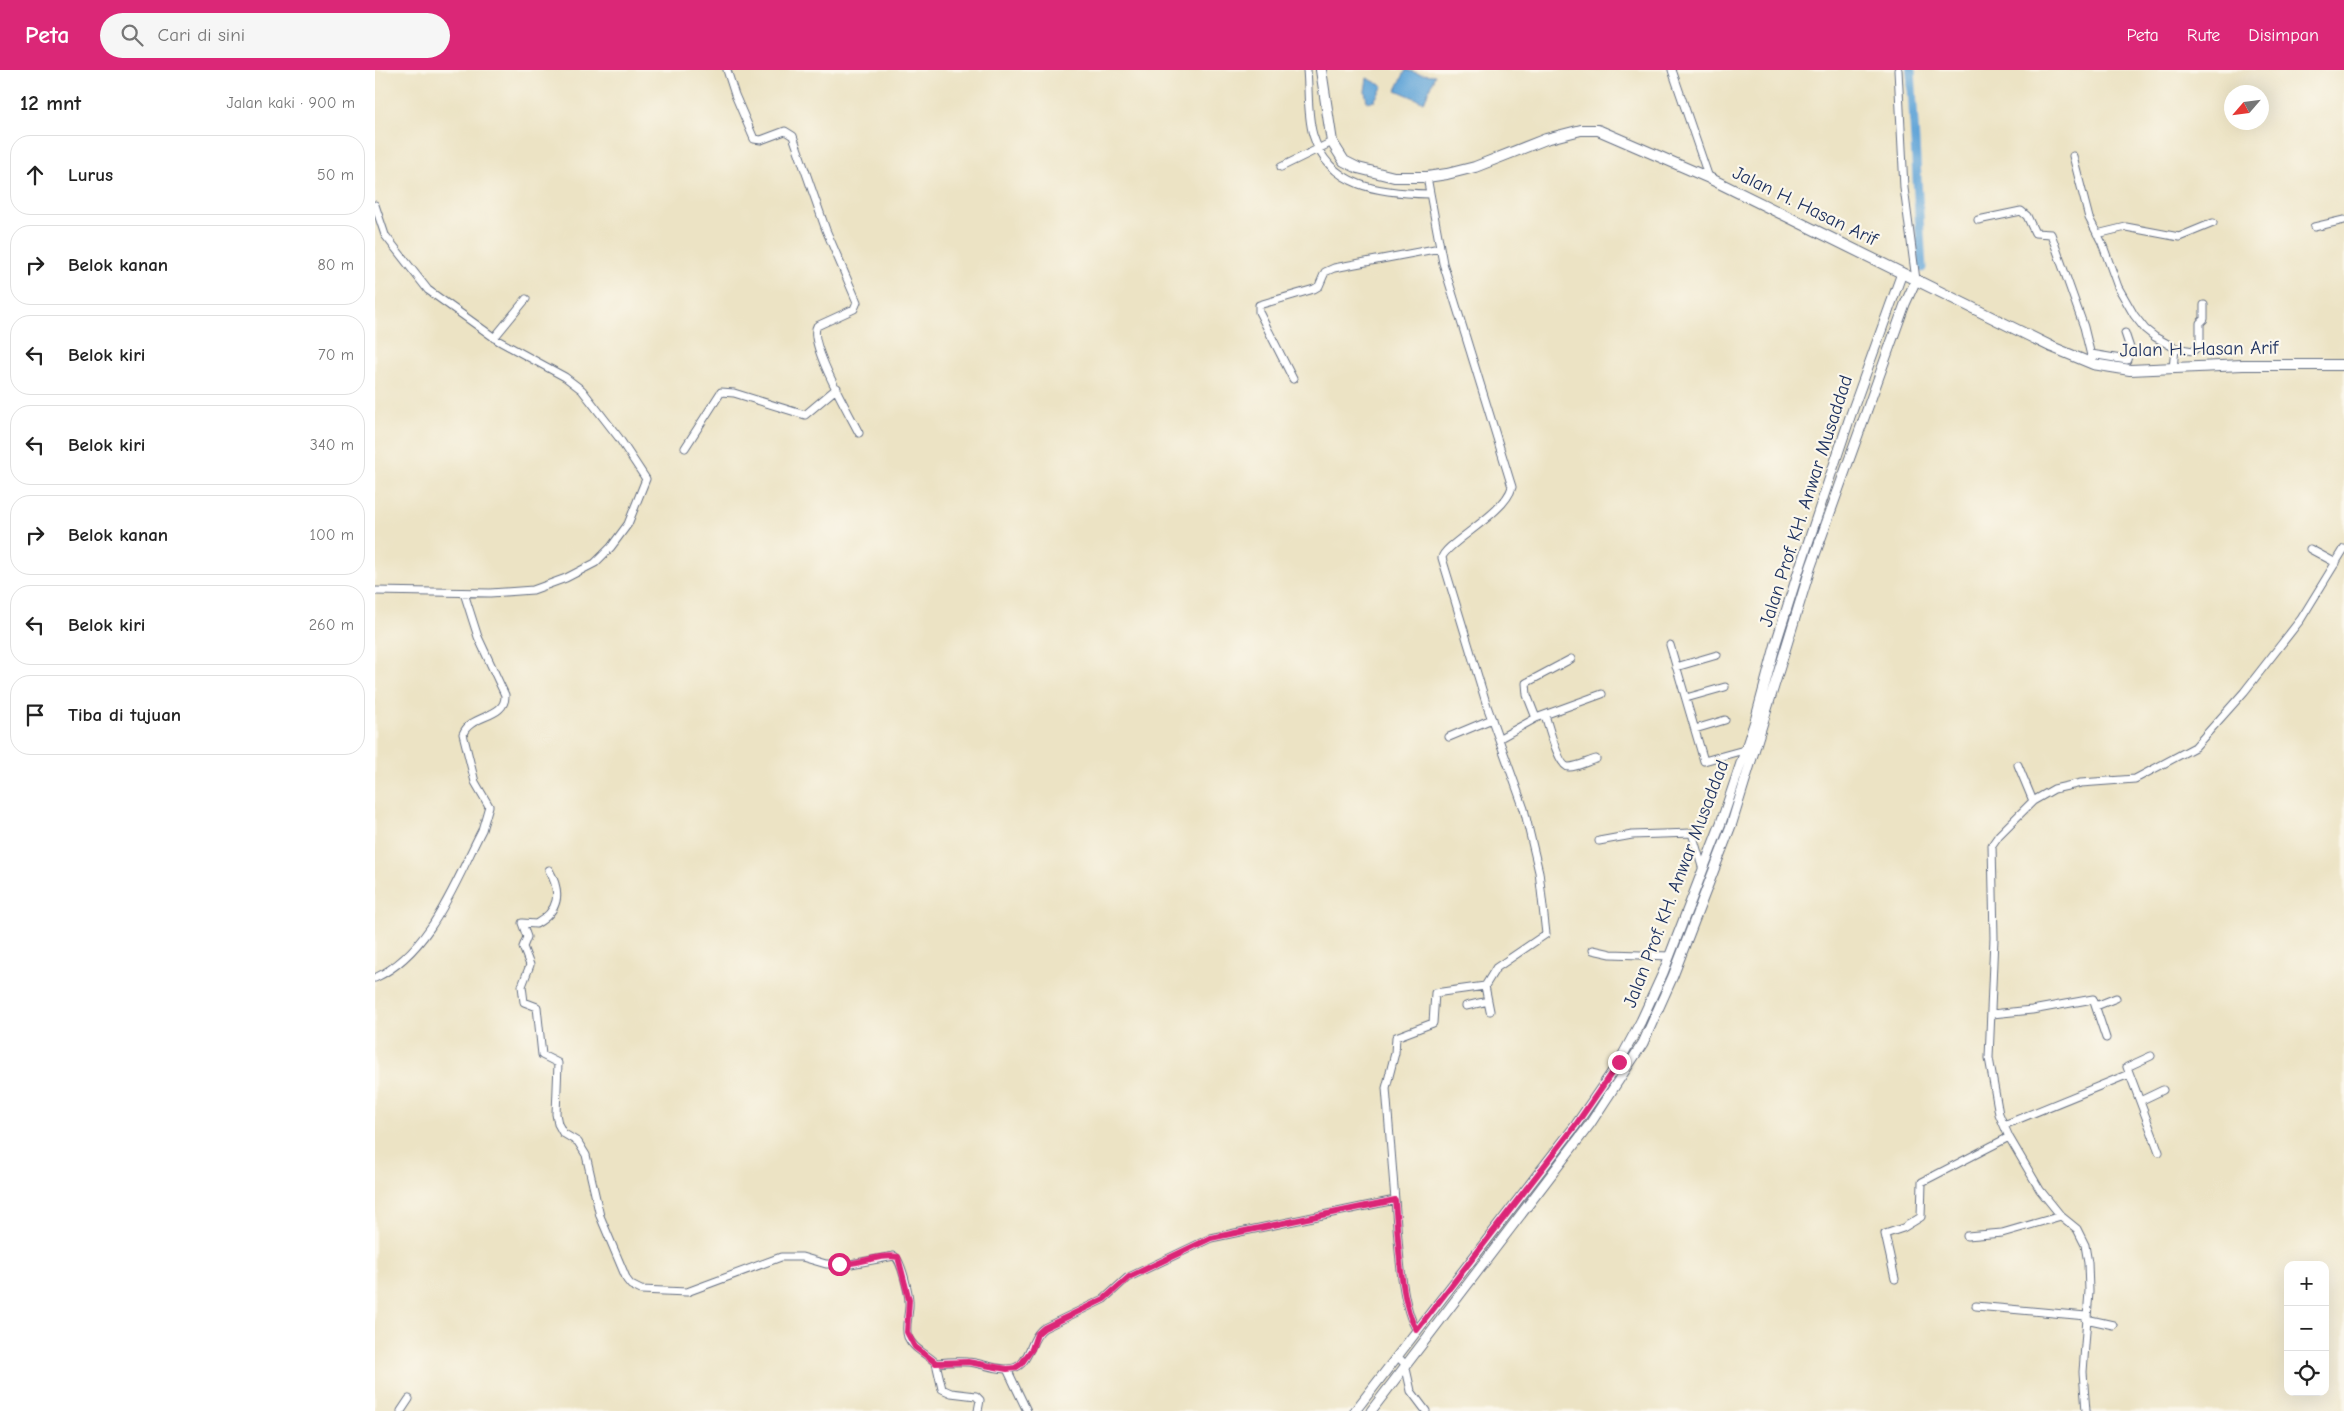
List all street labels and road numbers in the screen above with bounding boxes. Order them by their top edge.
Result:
street label: Jalan H. Hasan Arif [1729,161,1883,251]
street label: Jalan H. Hasan Arif [2120,337,2280,361]
street label: Jalan Prof. KH. Anwar Musaddad [1755,372,1857,630]
street label: Jalan Prof. KH. Anwar Musaddad [1619,757,1733,1011]

